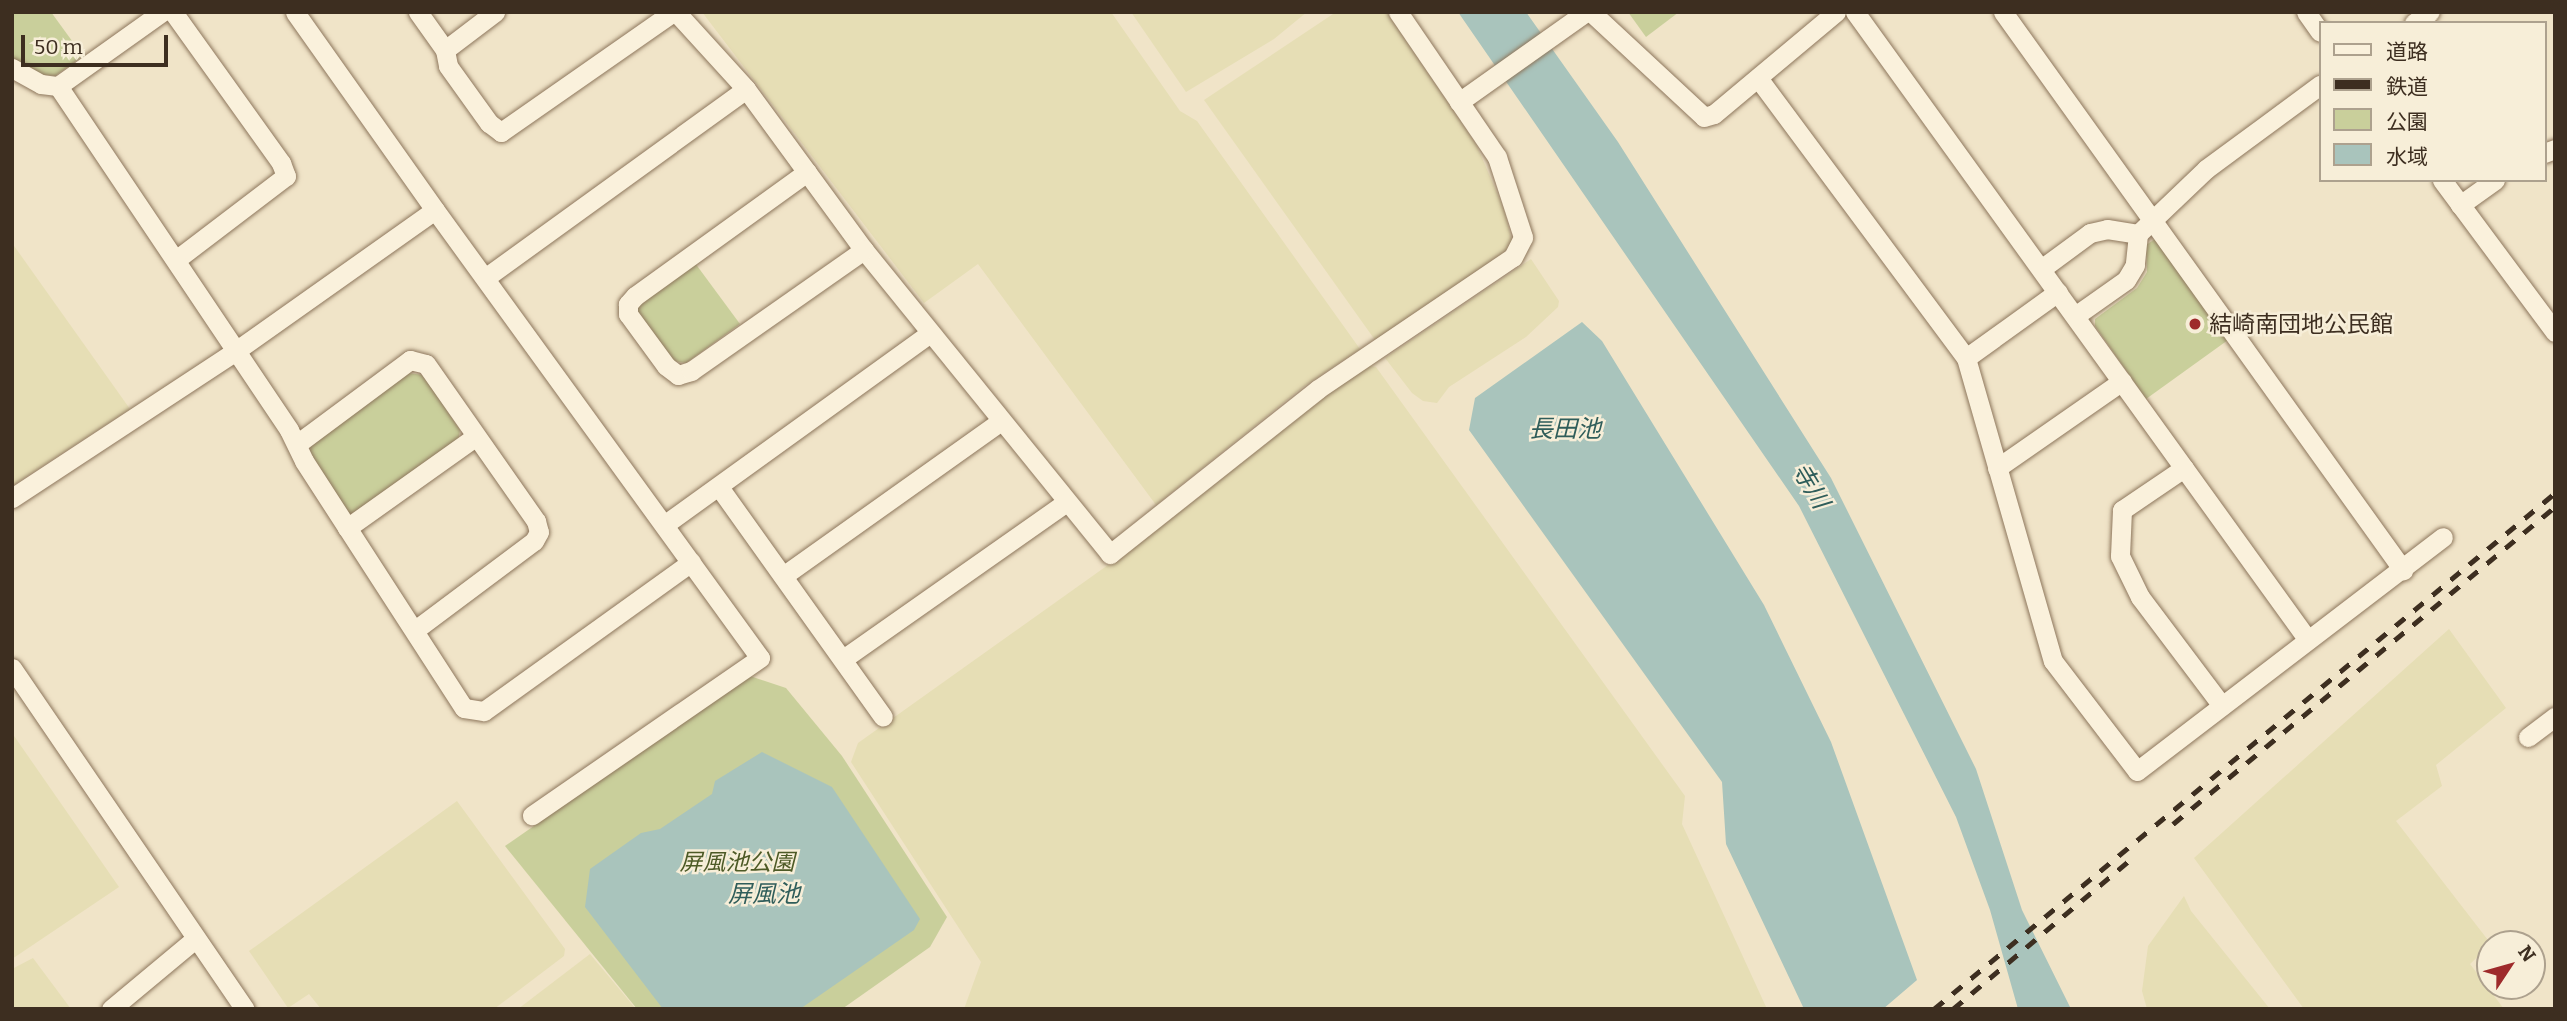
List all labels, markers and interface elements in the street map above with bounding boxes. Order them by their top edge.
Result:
scale bar [24,21,172,65]
legend [2318,21,2546,182]
text: 50 m [34,34,83,60]
text: 道路 [2386,39,2428,65]
text: 鉄道 [2386,74,2428,100]
text: 公園 [2386,109,2428,135]
text: 水域 [2386,144,2428,170]
place label: 結崎南団地公民館 [2209,310,2393,338]
marker: 結崎南団地公民館 [2187,316,2203,332]
water label: 長田池 [1529,416,1601,444]
water label: 寺川 [1785,458,1835,514]
park label: 屏風池公園 [680,848,794,876]
water label: 屏風池 [728,881,800,909]
north arrow [2476,930,2546,1000]
text: N [2513,941,2540,966]

